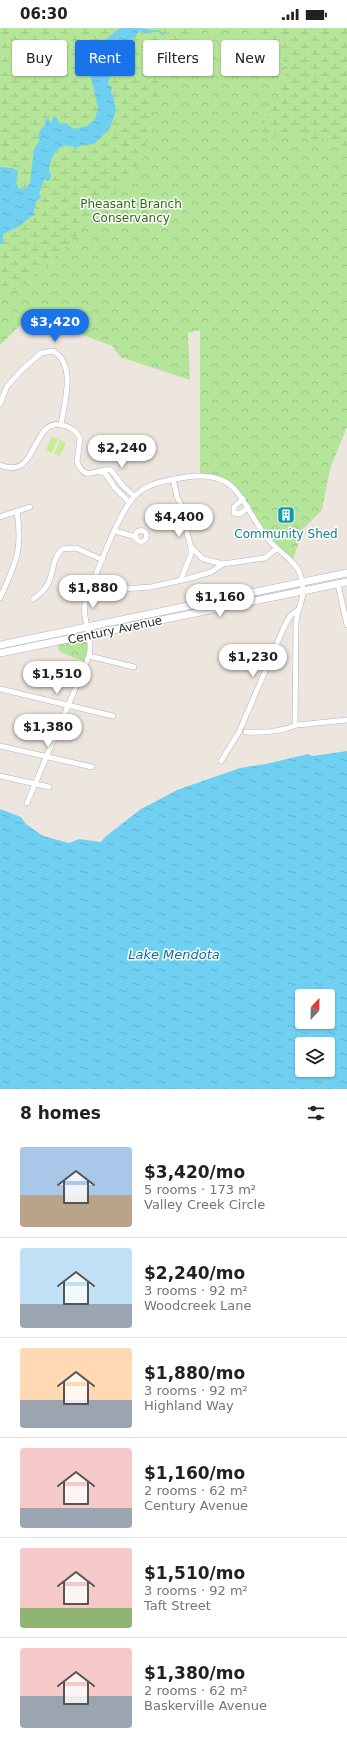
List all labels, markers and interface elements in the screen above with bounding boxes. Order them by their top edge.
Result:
text: 06:30 [20,5,68,23]
chip: Buy [12,40,67,76]
chip: Rent [75,40,135,76]
chip: Filters [143,40,213,76]
chip: New [221,40,279,76]
park label: Pheasant Branch Conservancy [80,197,182,225]
pin: $3,420 [22,309,88,343]
text: $3,420 [30,314,80,329]
pin: $2,240 [89,435,155,469]
text: $2,240 [97,440,147,455]
pin: $4,400 [146,504,212,538]
building icon: Community Shed [276,505,296,525]
text: $4,400 [154,509,204,524]
place label: Community Shed [234,527,338,541]
pin: $1,880 [60,575,126,609]
text: $1,880 [68,580,118,595]
pin: $1,160 [187,584,253,618]
text: $1,160 [195,589,245,604]
street label: Century Avenue [67,613,163,647]
pin: $1,230 [220,644,286,678]
text: $1,230 [228,649,278,664]
pin: $1,510 [24,661,90,695]
text: $1,510 [32,666,82,681]
pin: $1,380 [15,714,81,748]
text: $1,380 [23,719,73,734]
water label: Lake Mendota [128,947,220,962]
north arrow [295,989,335,1029]
map controls [295,989,335,1077]
button: layers [295,1037,335,1077]
icon: filters [305,1102,327,1124]
text: 8 homes [20,1103,101,1123]
text: $3,420/mo [144,1162,245,1182]
icon: home [52,1163,100,1211]
text: 5 rooms · 173 m² [144,1182,256,1197]
text: Valley Creek Circle [144,1197,265,1212]
text: $2,240/mo [144,1263,245,1283]
icon: home [52,1264,100,1312]
text: 3 rooms · 92 m² [144,1283,248,1298]
text: Woodcreek Lane [144,1298,252,1313]
text: $1,880/mo [144,1363,245,1383]
icon: home [52,1364,100,1412]
text: 3 rooms · 92 m² [144,1383,248,1398]
text: Highland Way [144,1398,234,1413]
text: $1,160/mo [144,1463,245,1483]
icon: home [52,1464,100,1512]
text: 2 rooms · 62 m² [144,1483,248,1498]
text: Century Avenue [144,1498,248,1513]
text: $1,510/mo [144,1563,245,1583]
icon: home [52,1564,100,1612]
text: 3 rooms · 92 m² [144,1583,248,1598]
text: Taft Street [144,1598,211,1613]
text: $1,380/mo [144,1663,245,1683]
icon: home [52,1664,100,1712]
text: 2 rooms · 62 m² [144,1683,248,1698]
text: Baskerville Avenue [144,1698,267,1713]

